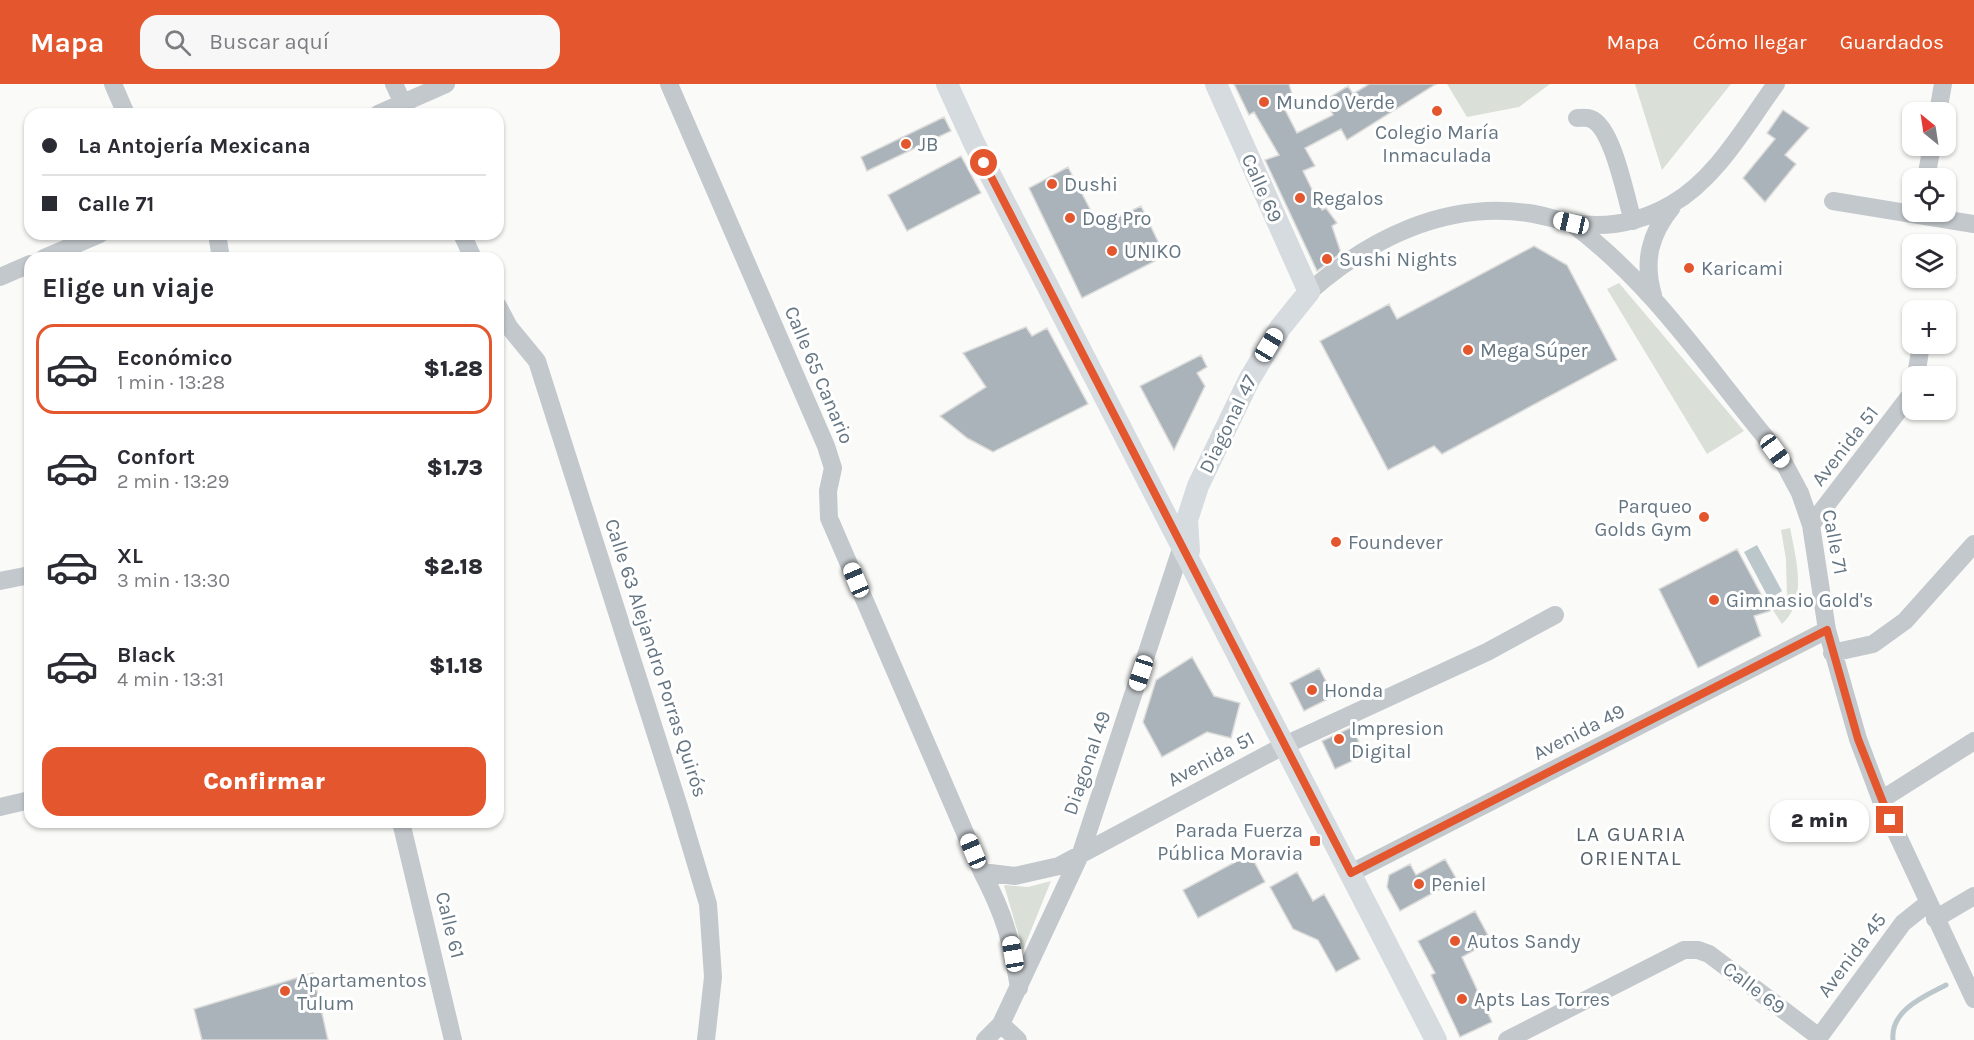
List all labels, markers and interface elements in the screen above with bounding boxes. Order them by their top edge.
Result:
search box [140,15,560,69]
text: Mapa [30,26,104,59]
icon: search [161,26,194,59]
text: Buscar aquí [209,29,329,55]
text: Mapa [1606,30,1660,54]
text: Cómo llegar [1693,30,1807,54]
text: Guardados [1840,30,1944,54]
place label: Mundo Verde [1276,91,1395,114]
marker: Mundo Verde [1257,95,1271,109]
north arrow [1902,102,1956,156]
map controls [1902,102,1956,420]
marker: Colegio María Inmaculada [1430,104,1444,118]
place label: Colegio María Inmaculada [1375,121,1499,167]
text: La Antojería Mexicana [78,133,311,159]
place label: JB [918,133,939,156]
marker: JB [899,137,913,151]
route start [970,149,997,176]
street label: Calle 69 [1237,150,1287,226]
button: locate [1902,168,1956,222]
place label: Dushi [1064,173,1118,196]
marker: Dushi [1045,177,1059,191]
place label: Regalos [1312,187,1384,210]
text: Calle 71 [78,191,154,217]
marker: Regalos [1293,191,1307,205]
place label: Dog Pro [1082,207,1151,230]
car [1551,210,1591,236]
marker: Dog Pro [1063,211,1077,225]
button: layers [1902,234,1956,288]
place label: UNIKO [1124,240,1181,263]
marker: UNIKO [1105,244,1119,258]
place label: Sushi Nights [1339,248,1458,271]
marker: Sushi Nights [1320,252,1334,266]
place label: Karicami [1701,257,1783,280]
marker: Karicami [1682,261,1696,275]
text: Elige un viaje [42,272,214,304]
button: + [1902,300,1956,354]
street label: Calle 65 Canario [780,303,858,447]
car [1252,325,1286,365]
place label: Mega Súper [1480,339,1588,362]
icon: car [45,342,99,396]
marker: Mega Súper [1461,343,1475,357]
text: Económico [117,345,232,371]
text: $1.28 [424,356,483,382]
button: − [1902,366,1956,420]
text: 1 min · 13:28 [117,371,225,394]
street label: Diagonal 47 [1194,371,1262,477]
street label: Avenida 51 [1807,402,1883,490]
car [1757,431,1793,471]
icon: car [45,441,99,495]
text: Confort [117,444,195,470]
text: $1.73 [426,455,483,481]
text: 2 min · 13:29 [117,470,229,493]
place label: Parqueo Golds Gym [1595,495,1692,541]
street label: Calle 71 [1817,508,1853,576]
marker: Parqueo Golds Gym [1697,510,1711,524]
street label: Calle 63 Alejandro Porras Quirós [600,516,712,800]
place label: Foundever [1348,531,1443,554]
marker: Foundever [1329,535,1343,549]
icon: car [45,540,99,594]
text: XL [117,543,143,569]
text: $2.18 [424,554,483,580]
car [841,560,871,600]
text: 3 min · 13:30 [117,569,230,592]
place label: Gimnasio Gold's [1726,589,1873,612]
marker: Gimnasio Gold's [1707,593,1721,607]
icon: car [45,639,99,693]
text: Black [117,642,176,668]
text: $1.18 [429,653,483,679]
car [1127,653,1155,693]
text: 4 min · 13:31 [117,668,224,691]
place label: Honda [1324,679,1383,702]
marker: Honda [1305,683,1319,697]
street label: Avenida 49 [1529,699,1629,765]
street label: Diagonal 49 [1058,708,1116,818]
place label: Impresion Digital [1351,717,1444,763]
street label: Avenida 51 [1164,727,1258,791]
marker: Impresion Digital [1332,732,1346,746]
button: Confirmar [42,747,486,816]
callout: 2 min [1770,799,1869,841]
route end [1876,806,1903,833]
text: 2 min [1791,809,1848,832]
place label: Parada Fuerza Pública Moravia [1157,819,1303,865]
district label: LA GUARIA ORIENTAL [1576,822,1686,870]
car [958,831,988,871]
marker: Parada Fuerza Pública Moravia [1308,834,1322,848]
place label: Peniel [1431,873,1486,896]
marker: Peniel [1412,877,1426,891]
street label: Calle 61 [431,889,469,961]
street label: Avenida 45 [1813,908,1891,1002]
place label: Autos Sandy [1467,930,1581,953]
marker: Autos Sandy [1448,934,1462,948]
car [1001,935,1025,973]
street label: Calle 69 [1718,957,1790,1019]
place label: Apartamentos Tulum [297,969,427,1015]
marker: Apartamentos Tulum [278,984,292,998]
place label: Apts Las Torres [1474,988,1610,1011]
marker: Apts Las Torres [1455,992,1469,1006]

